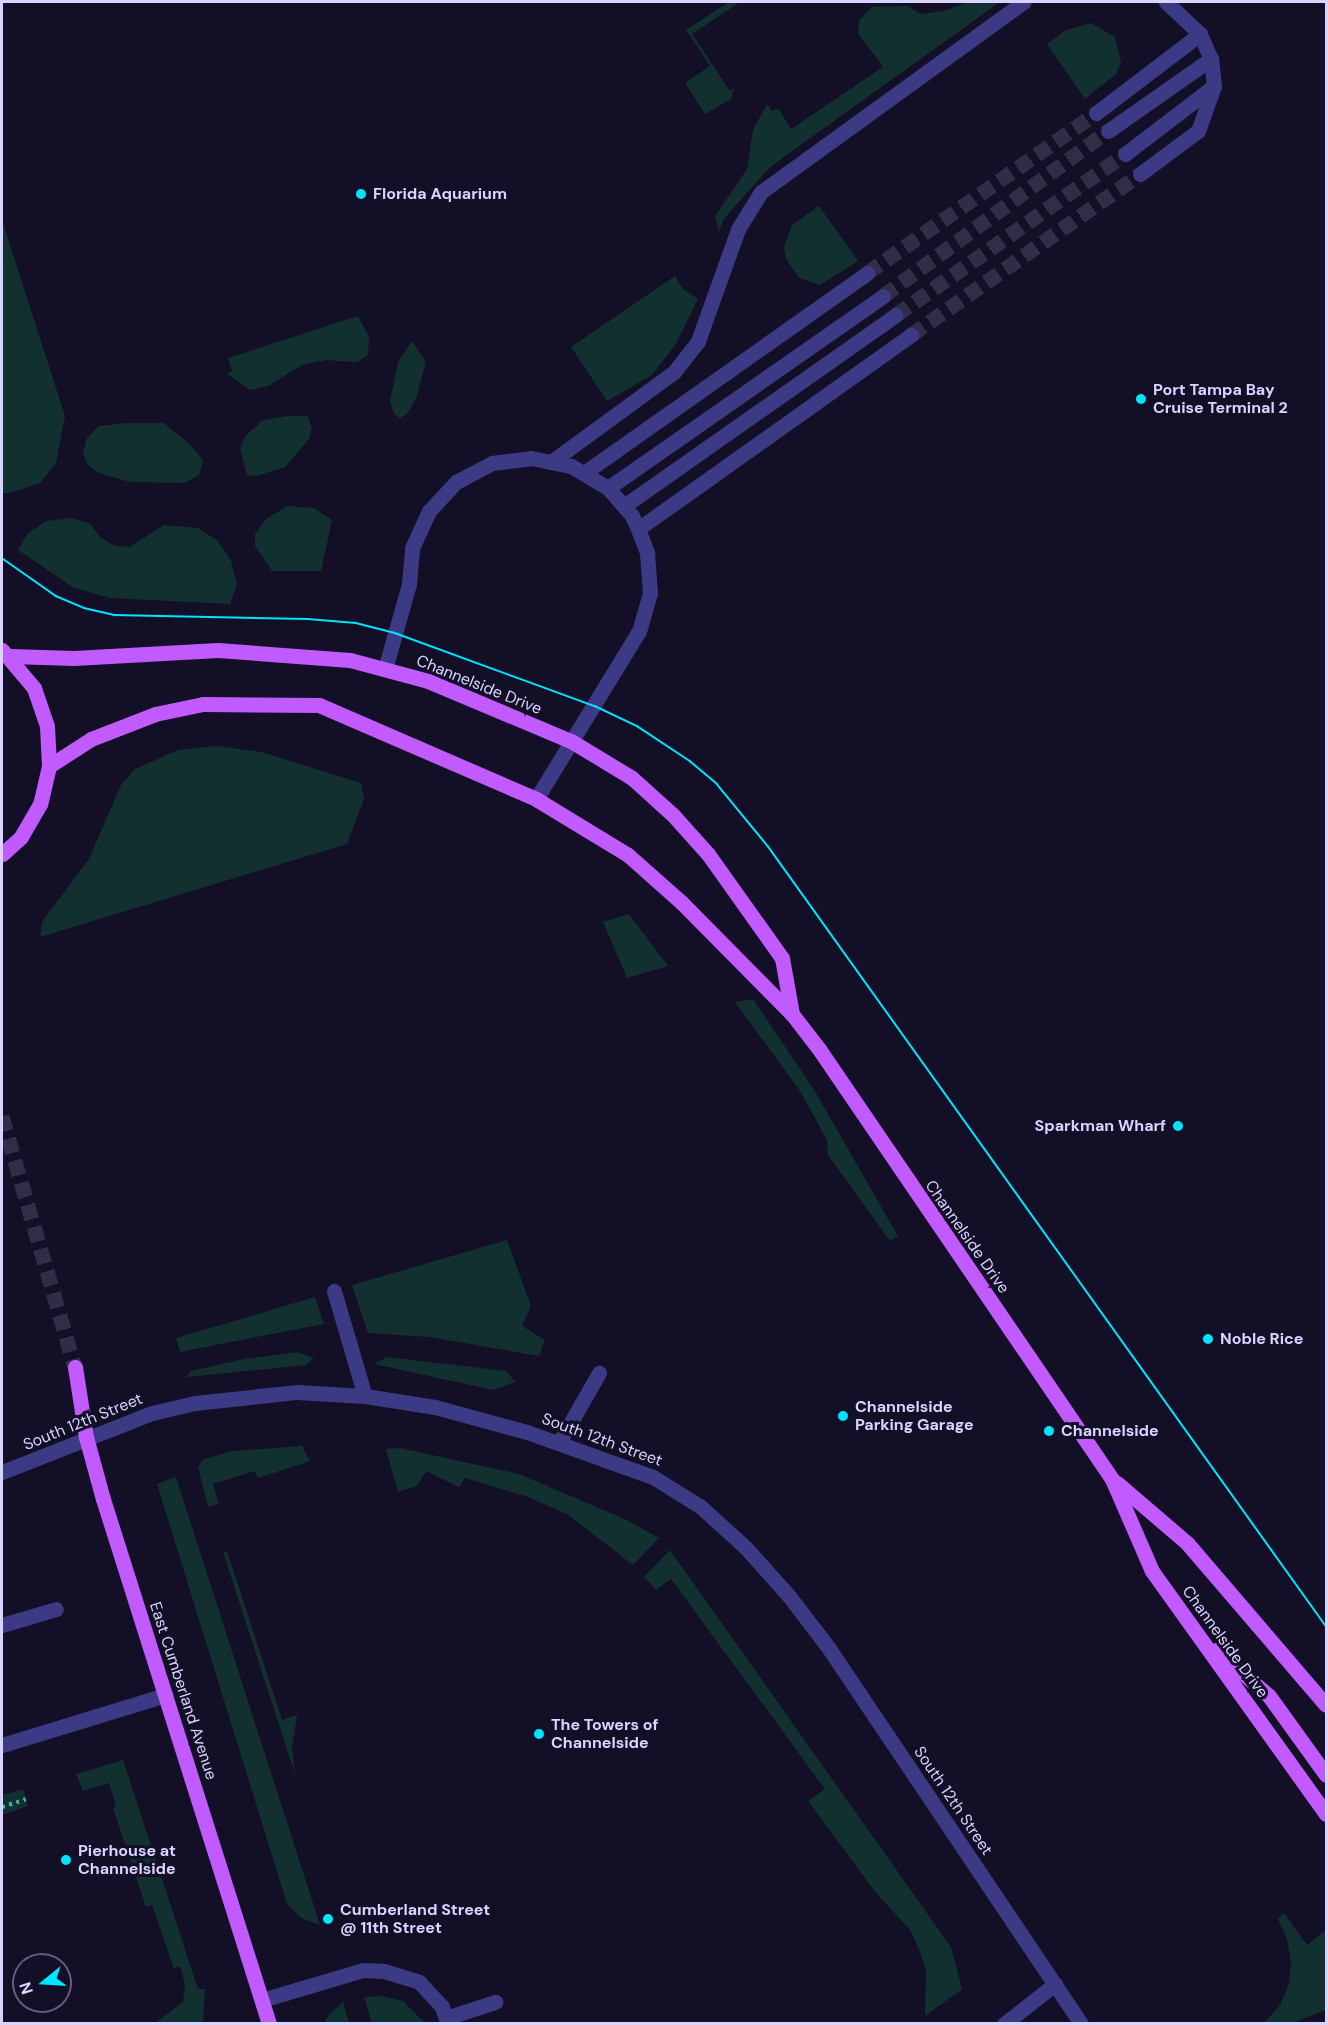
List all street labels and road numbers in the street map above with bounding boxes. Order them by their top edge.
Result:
street label: Channelside Drive [413,651,545,719]
street label: Channelside Drive [921,1177,1013,1297]
street label: South 12th Street [21,1389,145,1455]
street label: South 12th Street [539,1409,665,1471]
street label: Channelside Drive [1178,1582,1272,1702]
street label: East Cumberland Avenue [145,1600,221,1782]
street label: South 12th Street [910,1743,996,1859]

